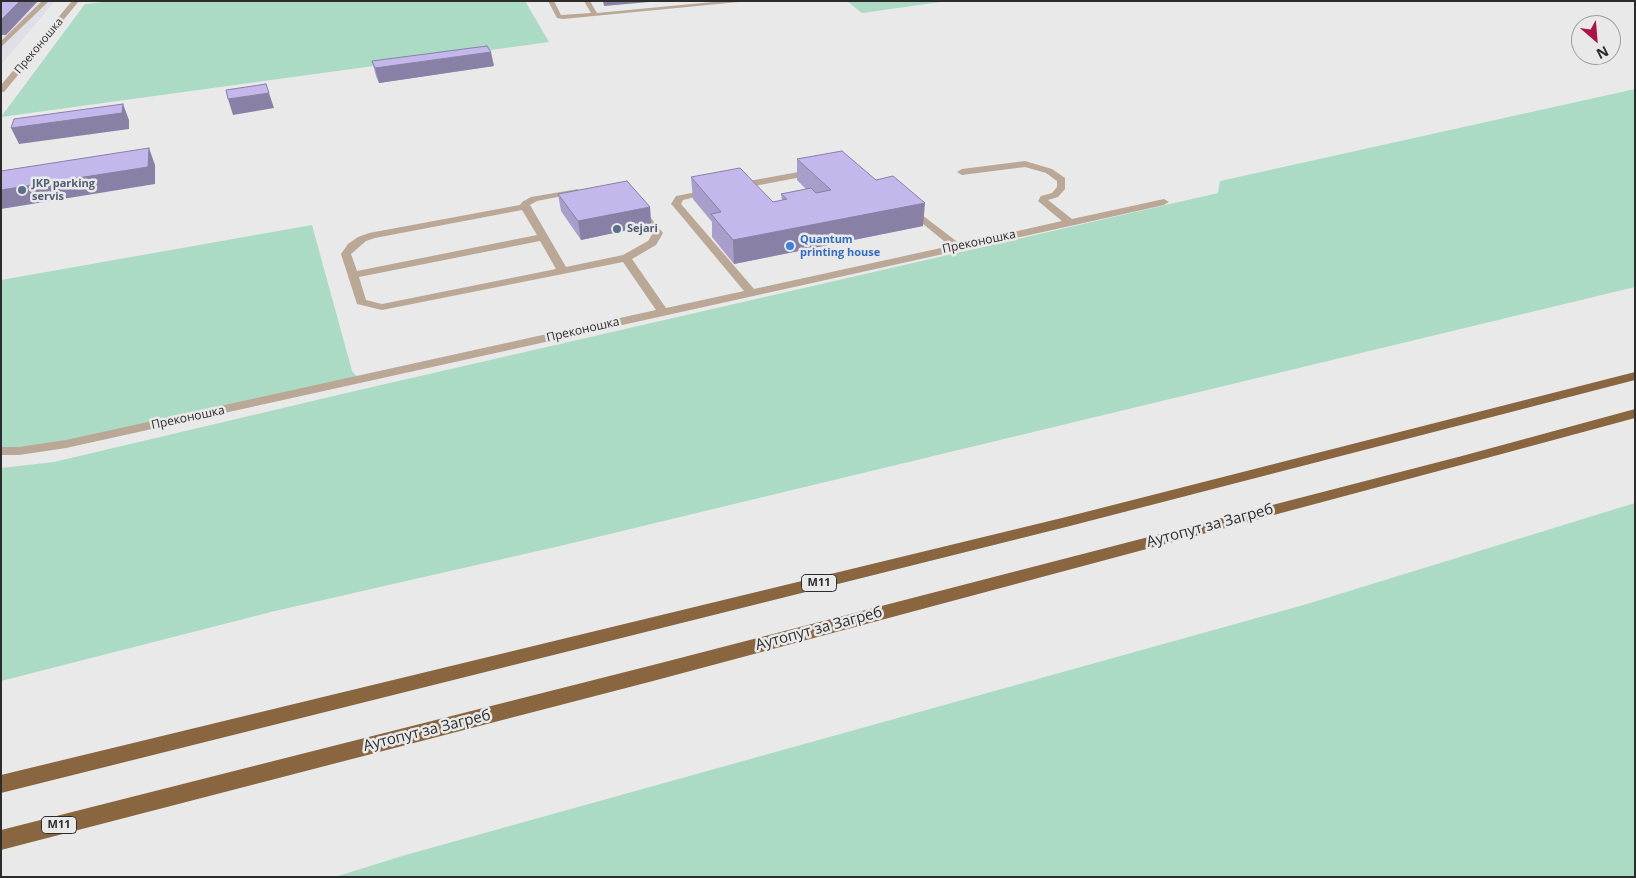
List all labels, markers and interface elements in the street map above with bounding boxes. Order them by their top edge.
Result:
north arrow [1571,15,1621,65]
street label: Преконошка [12,16,66,76]
text: N [1593,42,1612,64]
place label: JKP parking servis [32,177,95,203]
marker: JKP parking servis [16,184,28,196]
place label: Sejari [627,222,658,236]
marker: Sejari [611,223,623,235]
street label: Преконошка [941,227,1017,257]
place label: Quantum printing house [800,233,880,259]
marker: Quantum printing house [784,240,796,252]
street label: Преконошка [545,315,621,345]
street label: Преконошка [150,403,226,433]
street label: Аутопут за Загреб [1145,500,1275,552]
road number: M11 [802,574,836,592]
street label: Аутопут за Загреб [754,603,884,655]
street label: Аутопут за Загреб [362,706,492,756]
road number: M11 [42,816,76,834]

